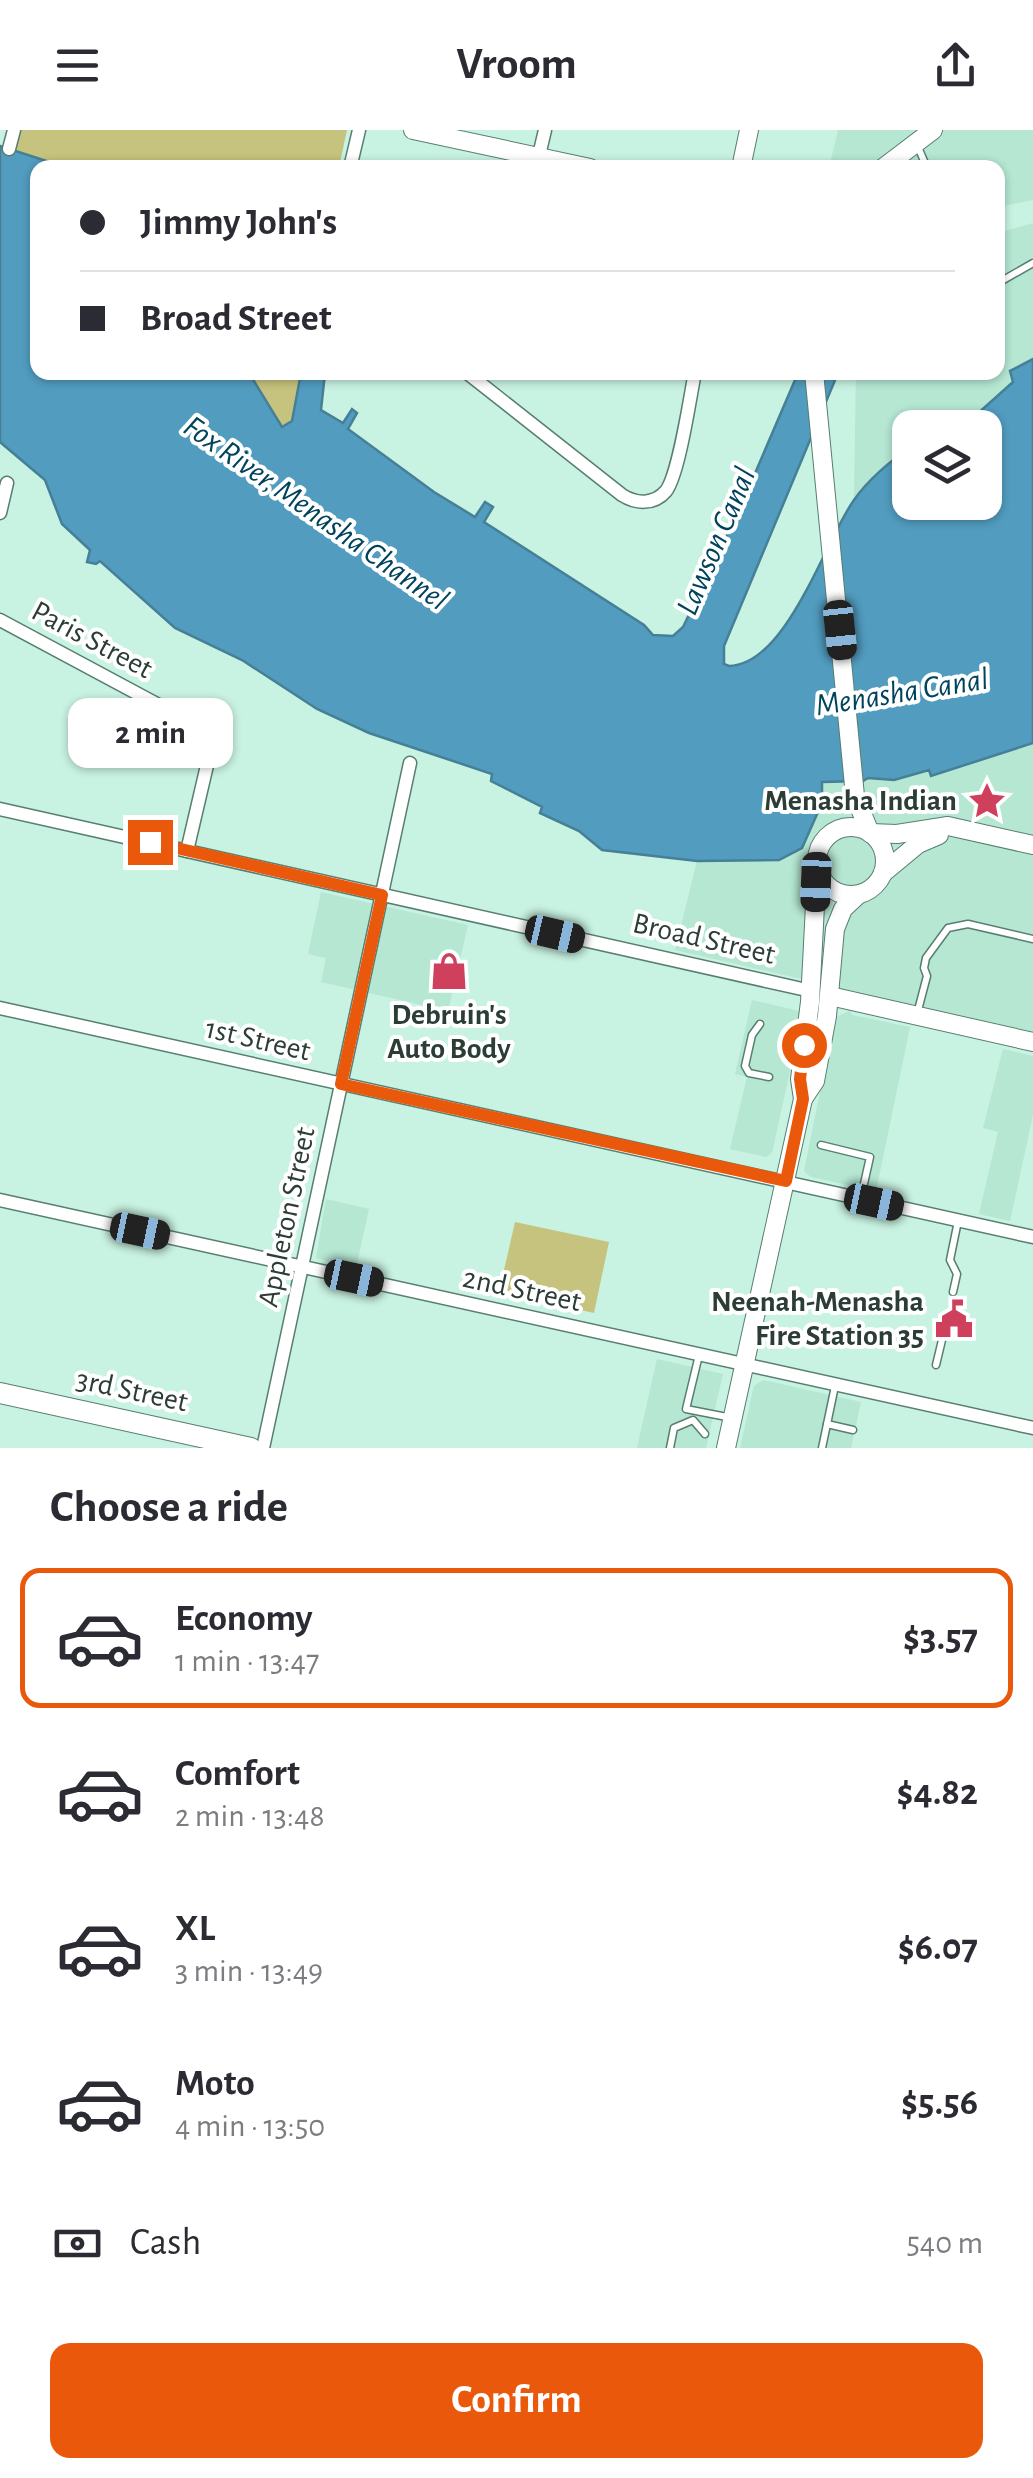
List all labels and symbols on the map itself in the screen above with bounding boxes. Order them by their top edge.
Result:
water label: Fox River, Menasha Channel [178,410,454,616]
water label: Lawson Canal [671,462,761,619]
street label: Paris Street [27,596,158,684]
car [822,599,858,661]
water label: Menasha Canal [813,663,991,721]
callout: 2 min [68,697,232,767]
place icon: Menasha Indian [966,780,1008,822]
place label: Menasha Indian [764,786,957,816]
route end [128,820,173,865]
car [800,851,832,913]
street label: Broad Street [630,908,779,970]
car [522,913,588,955]
shop icon: Debruin's Auto Body [428,950,470,992]
place label: Debruin's Auto Body [387,1000,511,1064]
street label: 1st Street [203,1013,314,1067]
route start [782,1023,827,1068]
street label: Appleton Street [253,1124,321,1310]
car [842,1181,906,1223]
car [108,1210,172,1252]
car [322,1257,386,1299]
street label: 2nd Street [460,1263,584,1317]
place label: Neenah-Menasha Fire Station 35 [711,1287,924,1351]
public building icon: Neenah-Menasha Fire Station 35 [933,1298,975,1340]
street label: 3rd Street [74,1365,191,1418]

